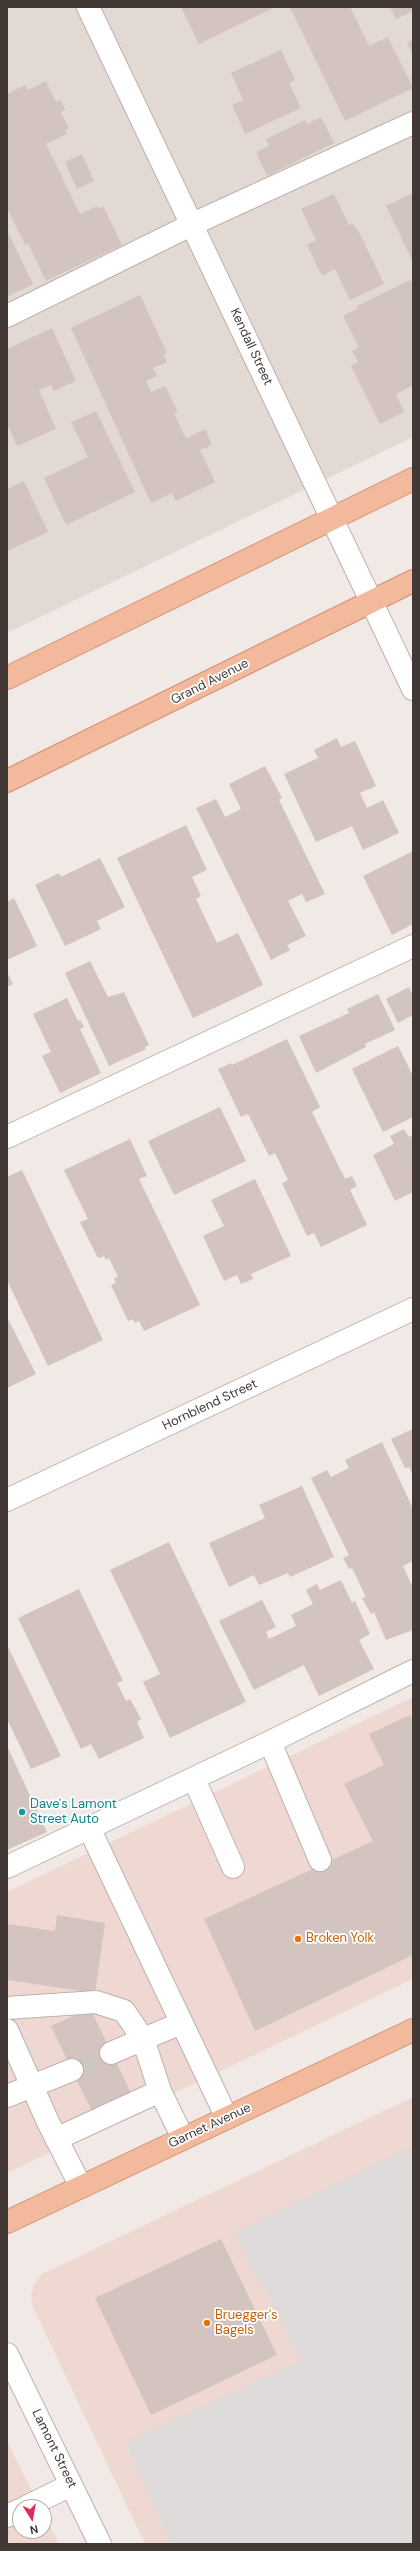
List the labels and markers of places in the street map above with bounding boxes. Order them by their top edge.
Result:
place label: Dave's Lamont Street Auto [30,1797,117,1828]
marker: Dave's Lamont Street Auto [17,1807,27,1817]
place label: Broken Yolk [306,1931,374,1947]
marker: Broken Yolk [293,1934,303,1944]
place label: Bruegger's Bagels [215,2308,277,2339]
marker: Bruegger's Bagels [202,2318,212,2328]

